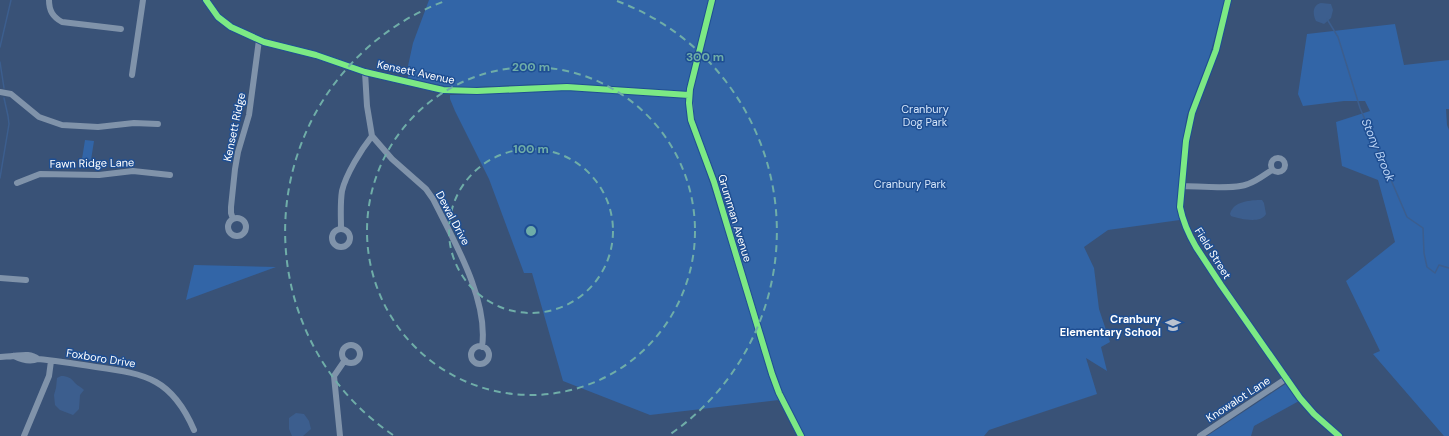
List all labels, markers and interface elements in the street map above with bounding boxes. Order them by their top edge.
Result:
text: 300 m [686,49,724,65]
street label: Kensett Avenue [376,57,456,87]
text: 200 m [512,59,550,75]
street label: Kensett Ridge [220,91,248,163]
park label: Cranbury Dog Park [901,102,949,129]
water label: Stony Brook [1358,116,1399,185]
text: 100 m [513,141,549,157]
street label: Fawn Ridge Lane [50,155,134,171]
street label: Grumman Avenue [715,172,755,264]
park label: Cranbury Park [874,177,947,191]
street label: Dewal Drive [433,189,473,247]
centre of rings [524,224,538,238]
street label: Field Street [1192,225,1234,281]
place label: Cranbury Elementary School [1060,312,1161,339]
school or university icon: Cranbury Elementary School [1164,316,1182,334]
street label: Foxboro Drive [65,346,137,370]
street label: Knowalot Lane [1203,373,1273,425]

